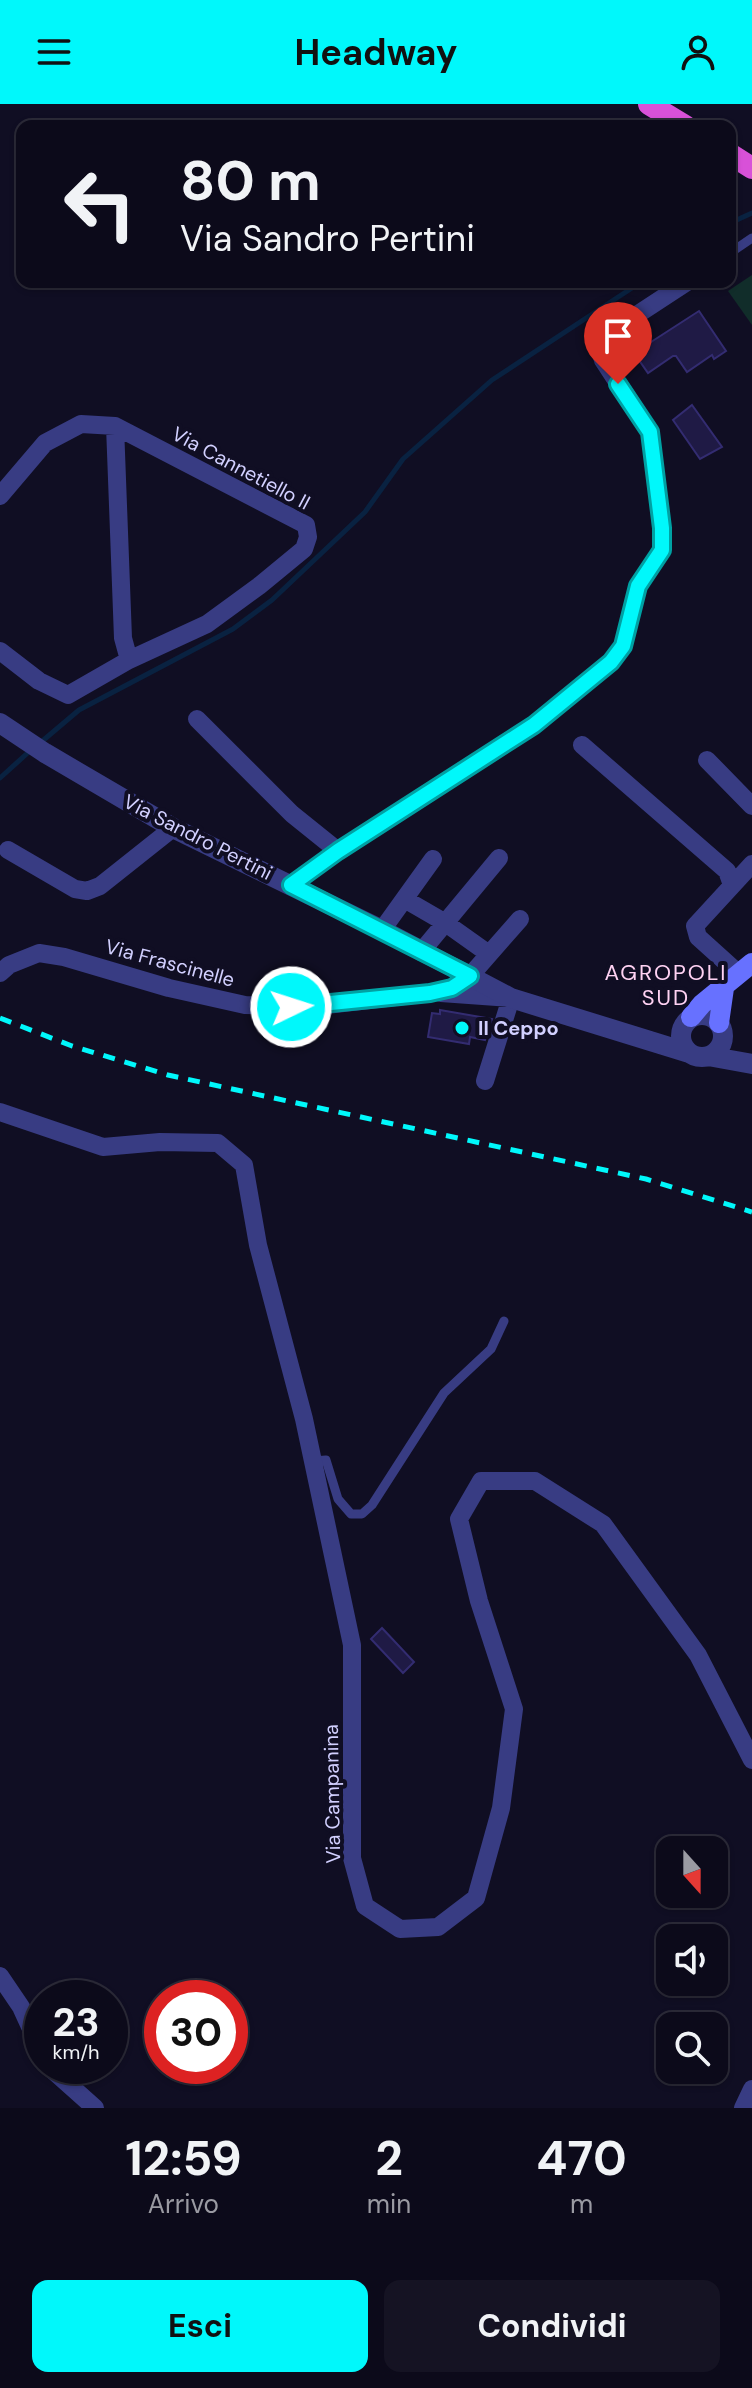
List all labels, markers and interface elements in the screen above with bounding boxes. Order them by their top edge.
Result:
text: Headway [295,29,457,76]
icon: menu [32,30,76,74]
icon: person [676,30,720,74]
text: 80 m [180,144,321,217]
icon: left [48,152,152,256]
text: Via Sandro Pertini [180,215,475,262]
pin [584,302,652,384]
icon: arrive [596,314,640,358]
street label: Via Cannetiello II [167,421,315,515]
street label: Via Sandro Pertini [119,788,277,886]
street label: Via Frascinelle [103,933,237,993]
district label: AGROPOLI SUD [604,958,728,1012]
position arrow [249,965,333,1049]
place label: Il Ceppo [478,1015,559,1041]
marker: Il Ceppo [453,1019,471,1037]
street label: Via Campanina [318,1724,346,1864]
north arrow [656,1836,728,1908]
map controls [656,1836,728,2084]
button: sound [656,1924,728,1996]
speed limit sign: 30 [144,1980,248,2084]
text: 23 [52,1996,100,2048]
button: search [656,2012,728,2084]
text: km/h [52,2039,100,2065]
text: 12:59 [125,2127,242,2190]
text: 2 [375,2127,403,2190]
text: 470 [536,2127,627,2190]
text: Arrivo [148,2187,219,2221]
text: min [367,2187,411,2221]
text: m [570,2187,593,2221]
button: Esci [32,2280,368,2372]
button: Condividi [384,2280,720,2372]

